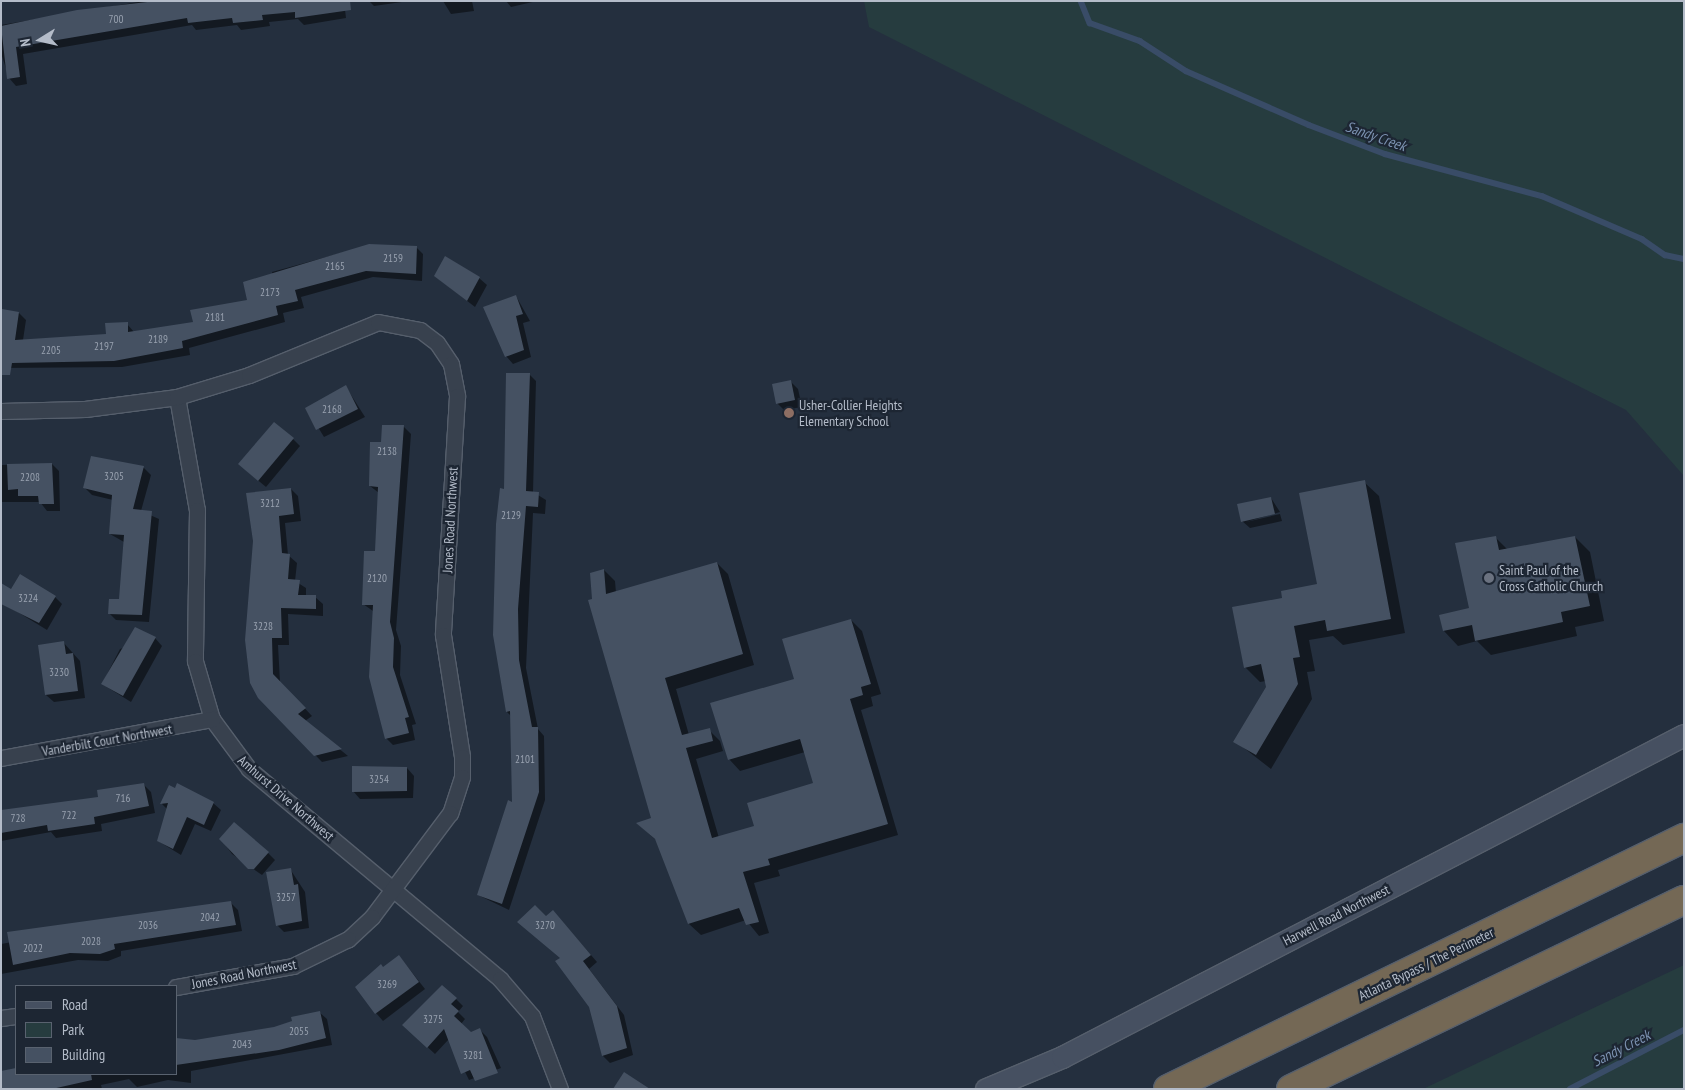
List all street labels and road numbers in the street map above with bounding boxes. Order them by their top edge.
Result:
street label: Jones Road Northwest [439,467,461,573]
street label: Vanderbilt Court Northwest [41,720,173,760]
street label: Amhurst Drive Northwest [234,752,338,844]
street label: Harwell Road Northwest [1280,881,1392,949]
street label: Atlanta Bypass / The Perimeter [1355,924,1497,1004]
street label: Jones Road Northwest [190,956,298,992]

